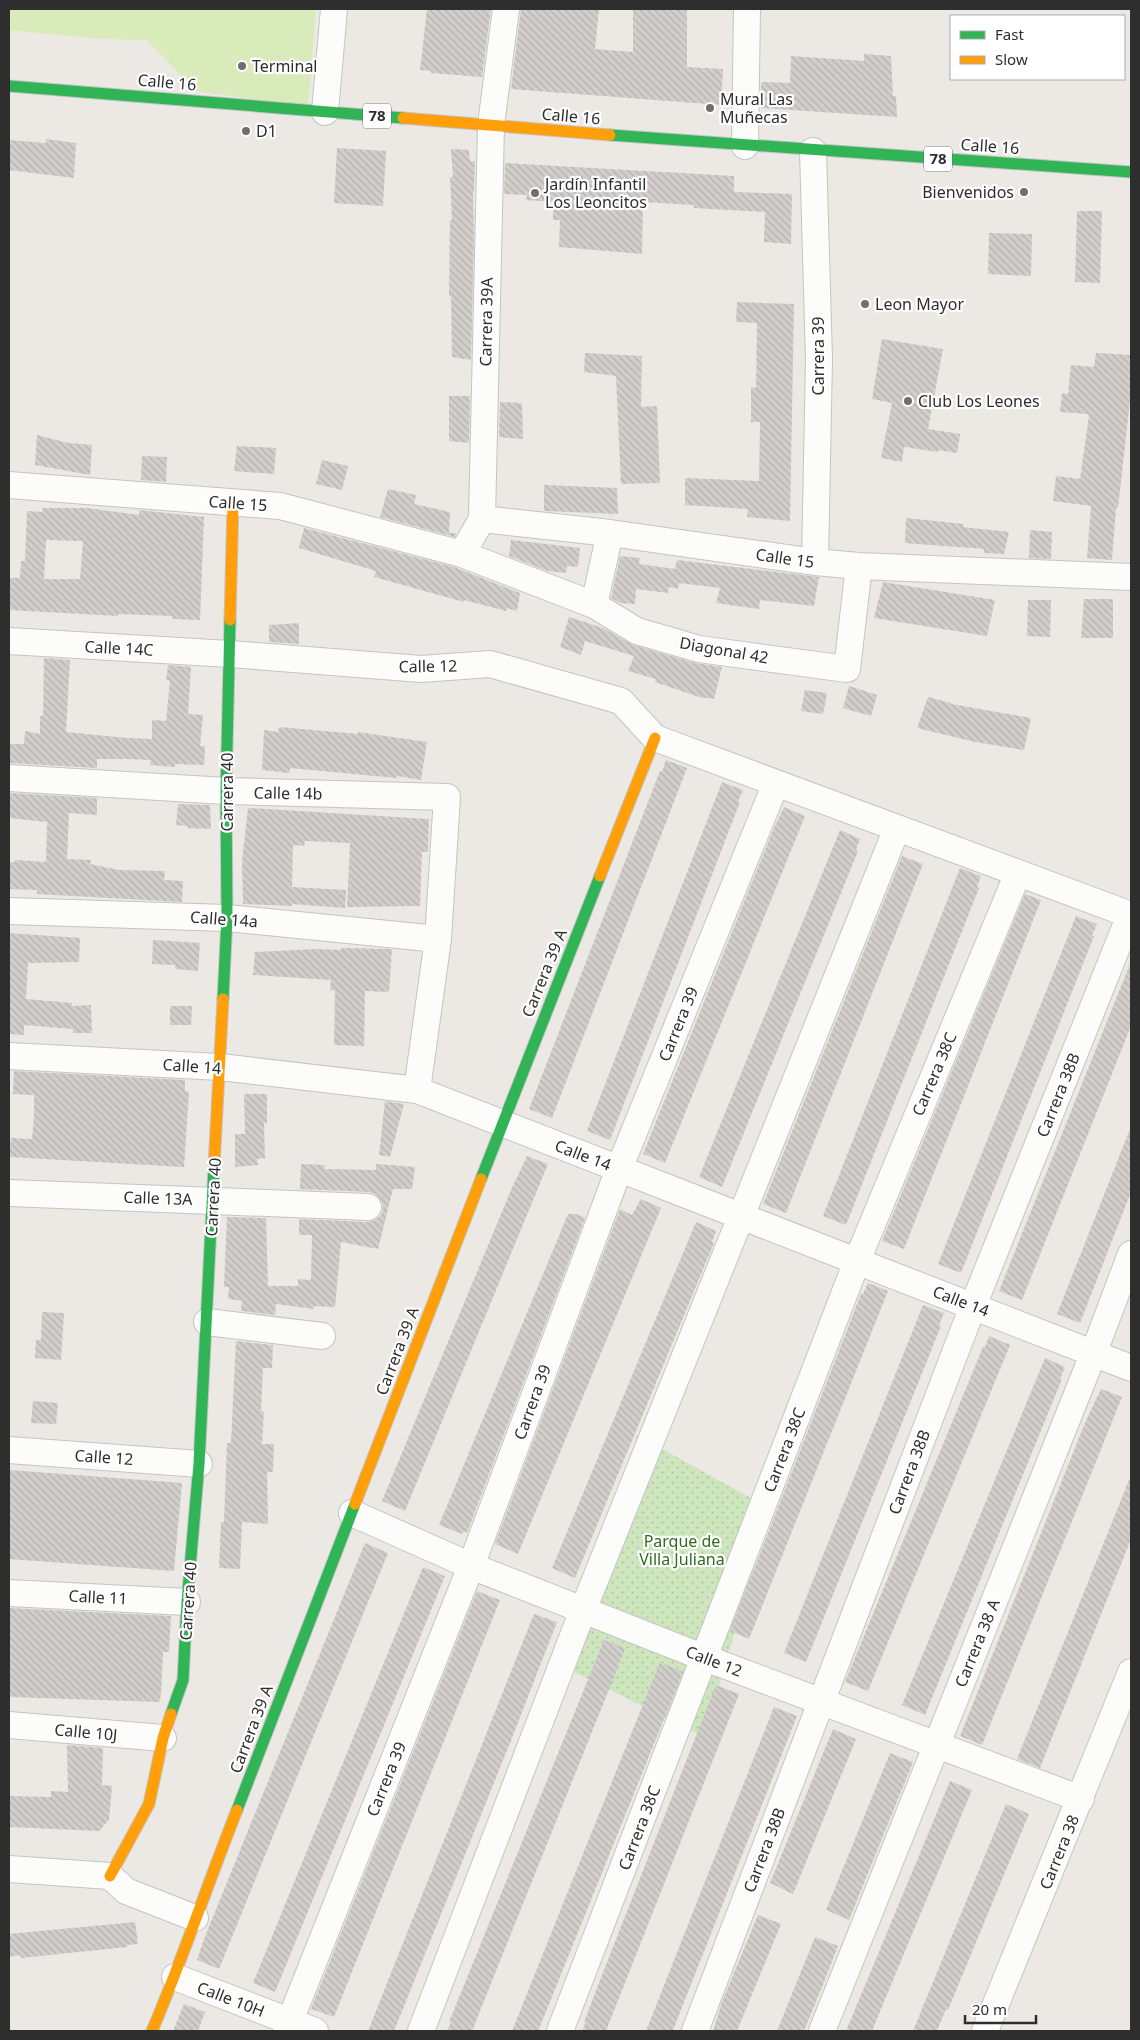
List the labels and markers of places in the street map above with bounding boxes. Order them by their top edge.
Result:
place label: Terminal [252,55,318,77]
marker: Terminal [236,60,248,72]
place label: Mural Las Muñecas [720,88,793,128]
marker: Mural Las Muñecas [704,102,716,114]
place label: D1 [256,120,277,142]
marker: D1 [240,125,252,137]
place label: Jardín Infantil Los Leoncitos [543,173,647,213]
place label: Bienvenidos [922,181,1014,203]
marker: Bienvenidos [1018,186,1030,198]
marker: Jardín Infantil Los Leoncitos [529,187,541,199]
place label: Leon Mayor [875,293,964,315]
marker: Leon Mayor [859,298,871,310]
place label: Club Los Leones [918,390,1040,412]
marker: Club Los Leones [902,395,914,407]

